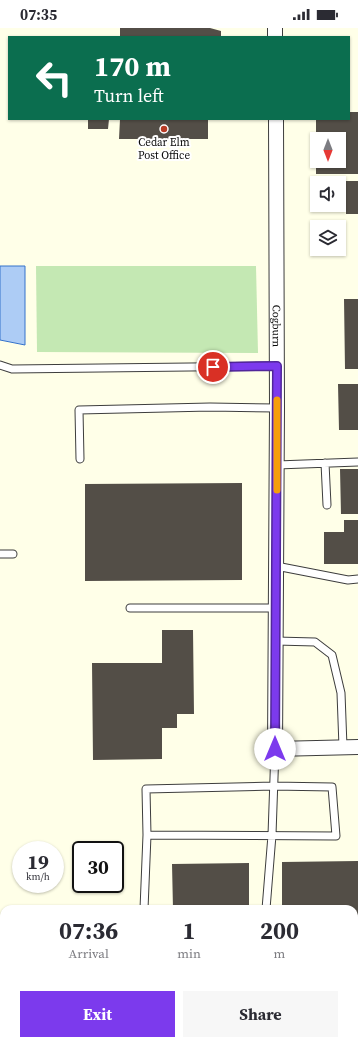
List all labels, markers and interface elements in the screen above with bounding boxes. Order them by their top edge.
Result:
text: 07:35 [20,4,57,25]
text: 170 m [94,47,171,85]
icon: left [28,52,80,104]
text: Turn left [94,83,164,108]
marker: Cedar Elm Post Office [159,124,169,134]
north arrow [310,132,346,168]
map controls [310,132,346,256]
place label: Cedar Elm Post Office [138,135,190,163]
button: sound [310,176,346,212]
button: layers [310,220,346,256]
street label: Cogburn [269,305,284,348]
pin [196,350,230,384]
icon: arrive [202,356,224,378]
position arrow [254,728,296,770]
speed limit sign: 30 [72,841,124,893]
text: 19 [27,848,49,876]
text: km/h [26,870,50,883]
text: 07:36 [59,914,118,947]
text: 1 [183,914,196,947]
text: 200 [260,914,299,947]
text: Arrival [69,945,109,962]
text: min [177,945,201,962]
text: m [274,945,285,962]
button: Exit [20,991,175,1037]
button: Share [183,991,338,1037]

